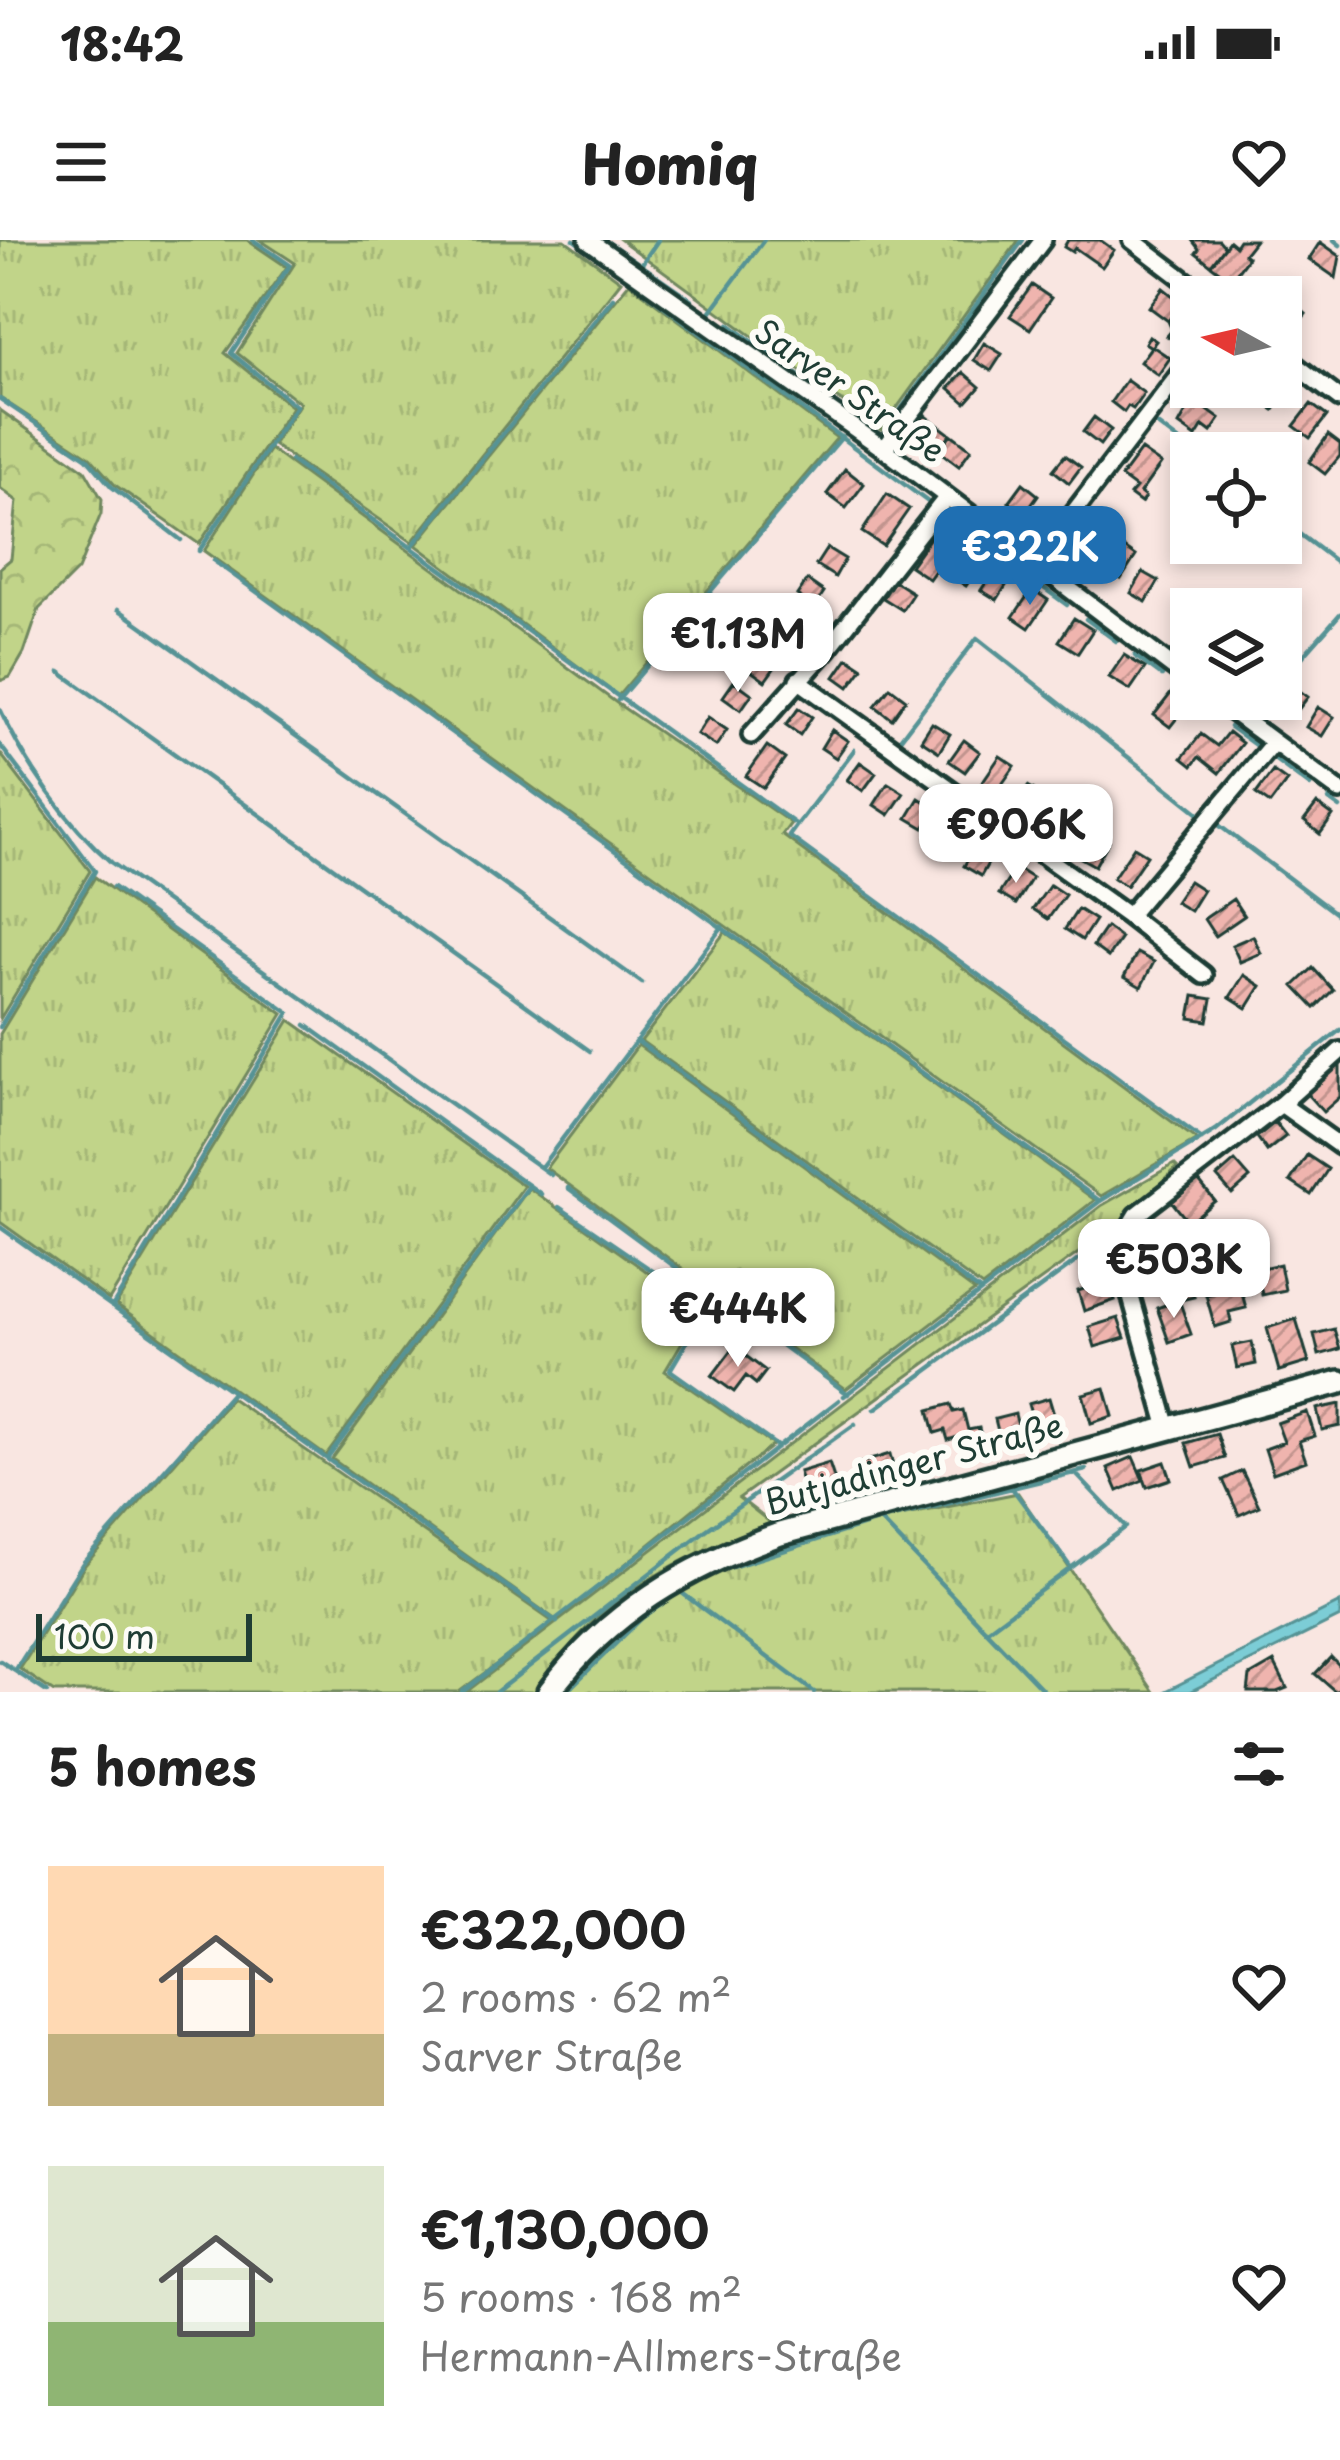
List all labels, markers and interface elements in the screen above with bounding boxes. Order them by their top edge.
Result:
text: 18:42 [60,8,184,76]
text: Homiq [582,122,758,203]
icon: menu [48,129,114,195]
icon: heart [1226,129,1292,195]
north arrow [1170,276,1302,408]
map controls [1170,276,1302,720]
street label: Sarver Straße [746,305,957,474]
button: locate [1170,432,1302,564]
pin: €322K [946,506,1114,608]
text: €322K [961,515,1099,574]
button: layers [1170,588,1302,720]
pin: €1.13M [640,593,836,695]
text: €1.13M [670,602,806,661]
pin: €906K [932,784,1100,886]
text: €906K [946,793,1086,852]
pin: €503K [1090,1219,1258,1321]
text: €503K [1105,1228,1243,1287]
pin: €444K [654,1268,822,1370]
text: €444K [669,1277,807,1336]
street label: Butjadinger Straße [759,1398,1068,1526]
scale bar [36,1608,252,1661]
text: 100 m [54,1610,155,1660]
text: 5 homes [48,1726,257,1803]
icon: filters [1226,1731,1292,1797]
text: €322,000 [420,1889,686,1966]
icon: home [144,1914,288,2058]
icon: heart [1226,1953,1292,2019]
text: 2 rooms · 62 m² [420,1966,732,2025]
text: Sarver Straße [420,2025,683,2084]
text: €1,130,000 [420,2189,709,2266]
icon: home [144,2214,288,2358]
icon: heart [1226,2253,1292,2319]
text: 5 rooms · 168 m² [420,2266,742,2325]
text: Hermann-Allmers-Straße [420,2325,902,2384]

